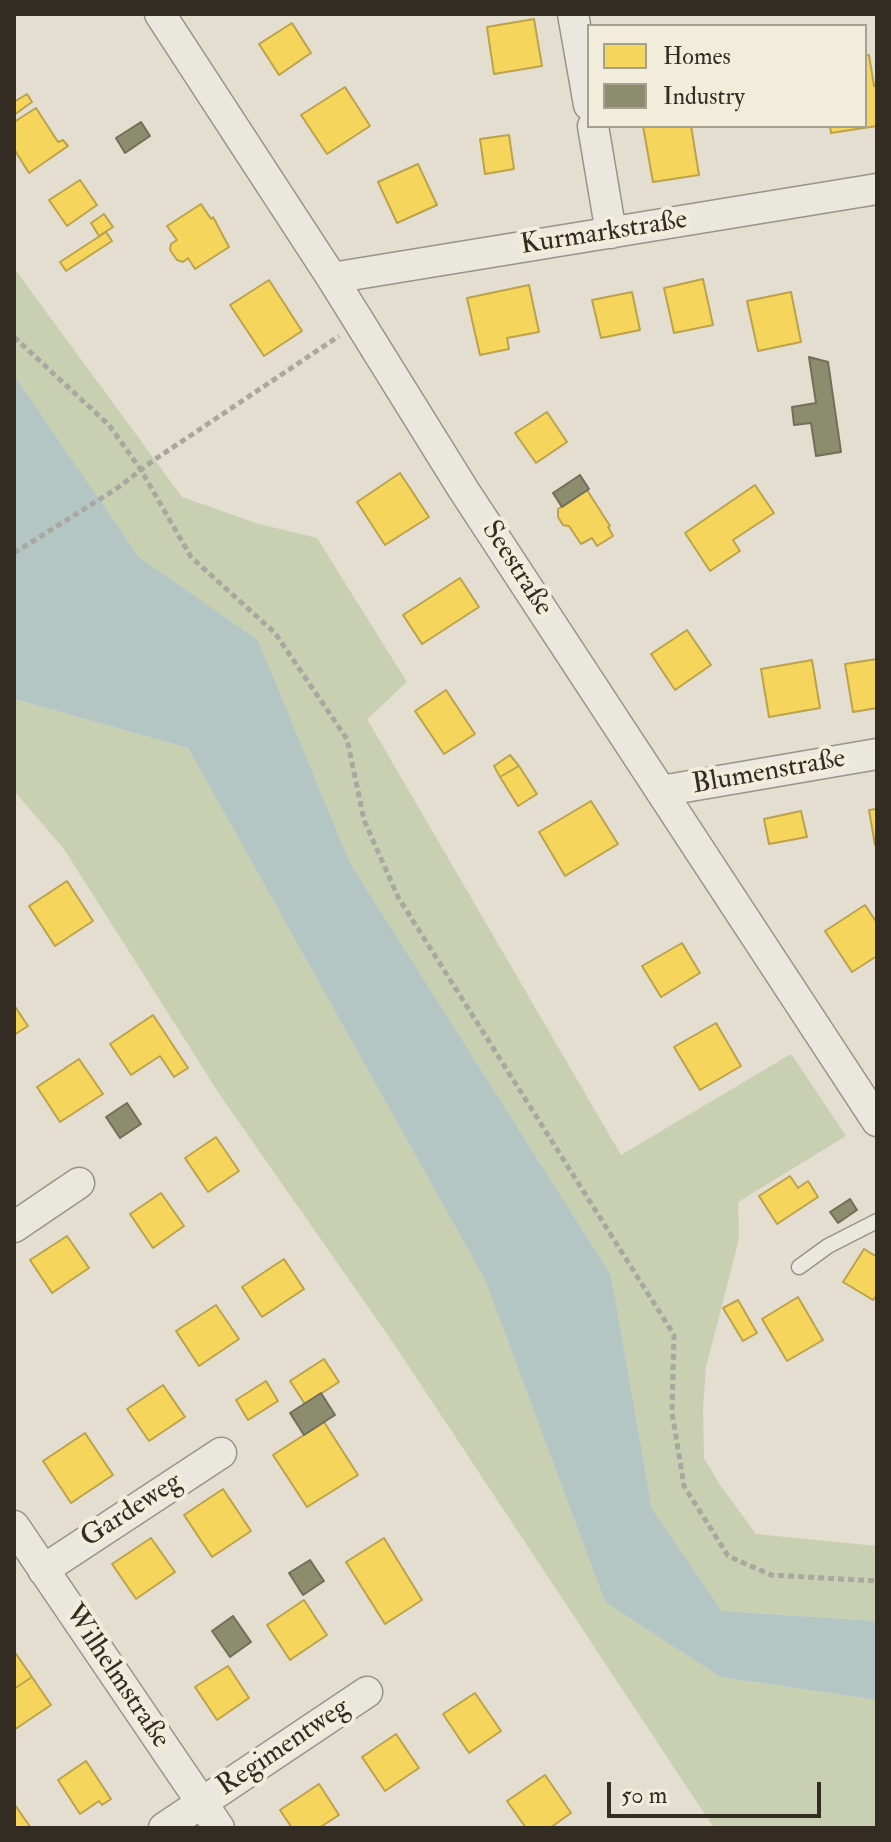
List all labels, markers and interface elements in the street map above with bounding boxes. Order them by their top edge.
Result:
legend [587,24,867,128]
text: Homes [663,41,731,72]
text: Industry [663,81,745,112]
street label: Kurmarkstraße [518,204,690,264]
street label: Seestraße [473,515,559,623]
street label: Blumenstraße [690,743,848,803]
street label: Gardeweg [75,1466,189,1556]
street label: Wilhelmstraße [56,1599,176,1755]
street label: Regimentweg [212,1692,356,1804]
scale bar [611,1766,825,1816]
text: 50 m [621,1780,667,1811]

